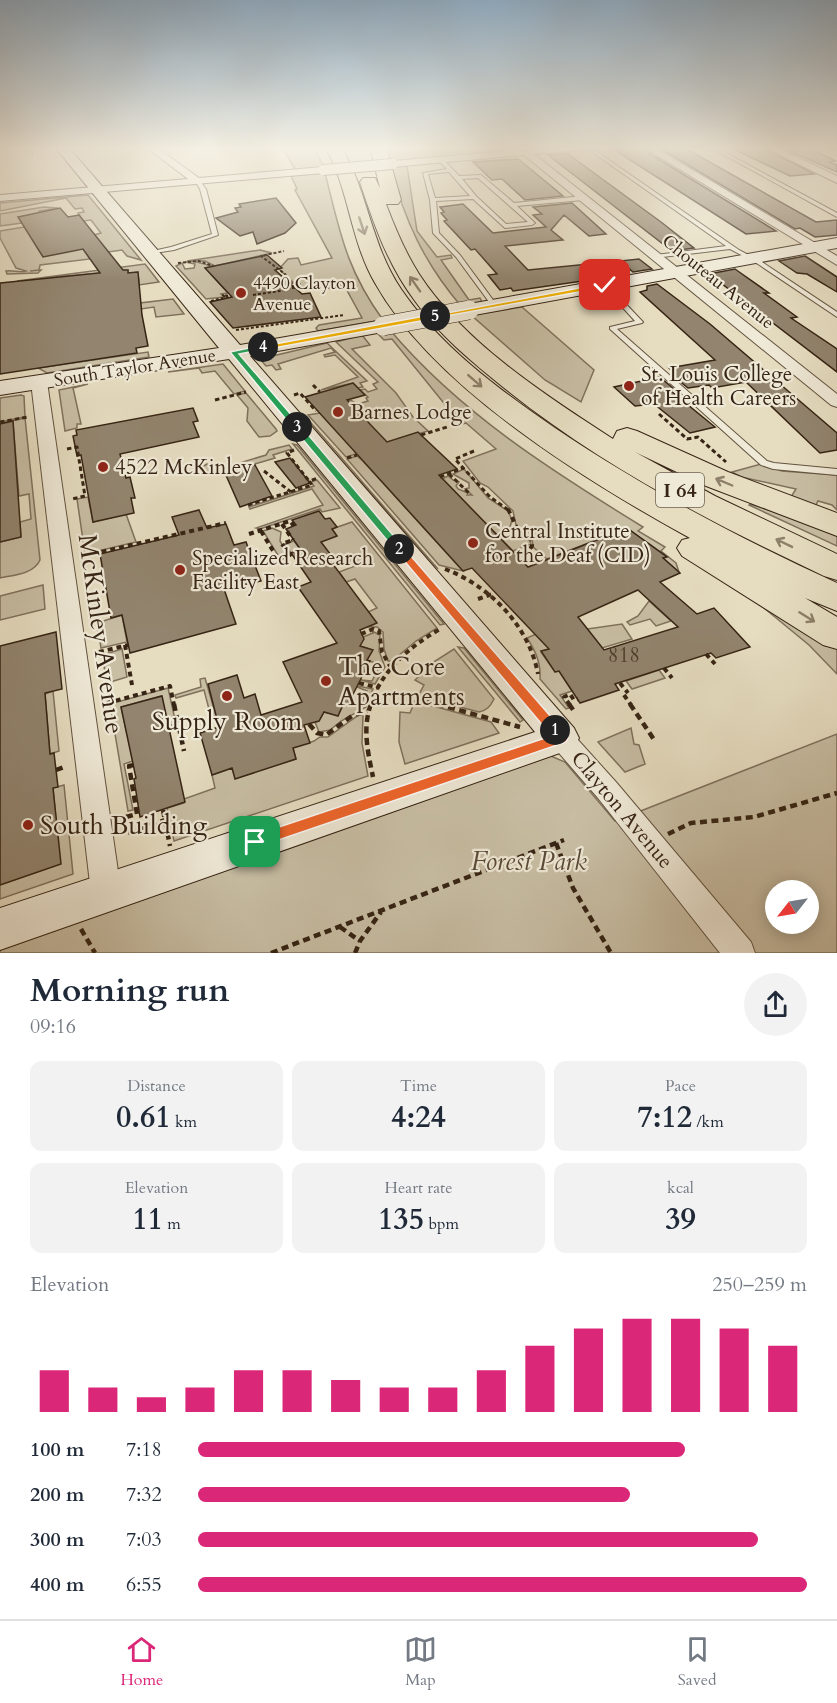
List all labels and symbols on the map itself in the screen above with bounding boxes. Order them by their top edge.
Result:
one-way arrow [357,216,368,235]
street label: Chouteau Avenue [657,229,779,335]
pin [579,259,630,310]
place label: 4490 Clayton Avenue [253,271,357,317]
one-way arrow [409,277,421,293]
marker: 4490 Clayton Avenue [234,286,248,300]
pin: 5 [420,301,450,331]
pin: 4 [248,332,278,362]
street label: South Taylor Avenue [52,343,218,393]
place label: St. Louis College of Health Careers [641,360,796,413]
one-way arrow [467,374,482,388]
marker: St. Louis College of Health Careers [622,379,636,393]
place label: Barnes Lodge [350,398,472,427]
marker: Barnes Lodge [331,405,345,419]
pin: 3 [282,412,312,442]
place label: 4522 McKinley [115,453,252,482]
marker: 4522 McKinley [96,460,110,474]
road number: I 64 [656,473,704,507]
one-way arrow [715,475,733,487]
place label: Central Institute for the Deaf (CID) [485,517,651,570]
street label: McKinley Avenue [70,532,132,736]
pin: 2 [384,534,414,564]
marker: Central Institute for the Deaf (CID) [466,536,480,550]
one-way arrow [775,537,793,549]
place label: Specialized Research Facility East [192,544,374,597]
marker: Specialized Research Facility East [173,563,187,577]
one-way arrow [798,612,815,624]
house number: 818 [608,641,640,670]
place label: The Core Apartments [338,649,465,714]
marker: The Core Apartments [319,674,333,688]
marker: Supply Room [220,689,234,703]
place label: Supply Room [152,704,302,739]
pin: 1 [540,715,570,745]
street label: Clayton Avenue [564,745,680,875]
place label: South Building [40,808,208,843]
pin [229,816,280,867]
marker: South Building [21,818,35,832]
park label: Forest Park [471,844,587,879]
north arrow [765,880,819,934]

